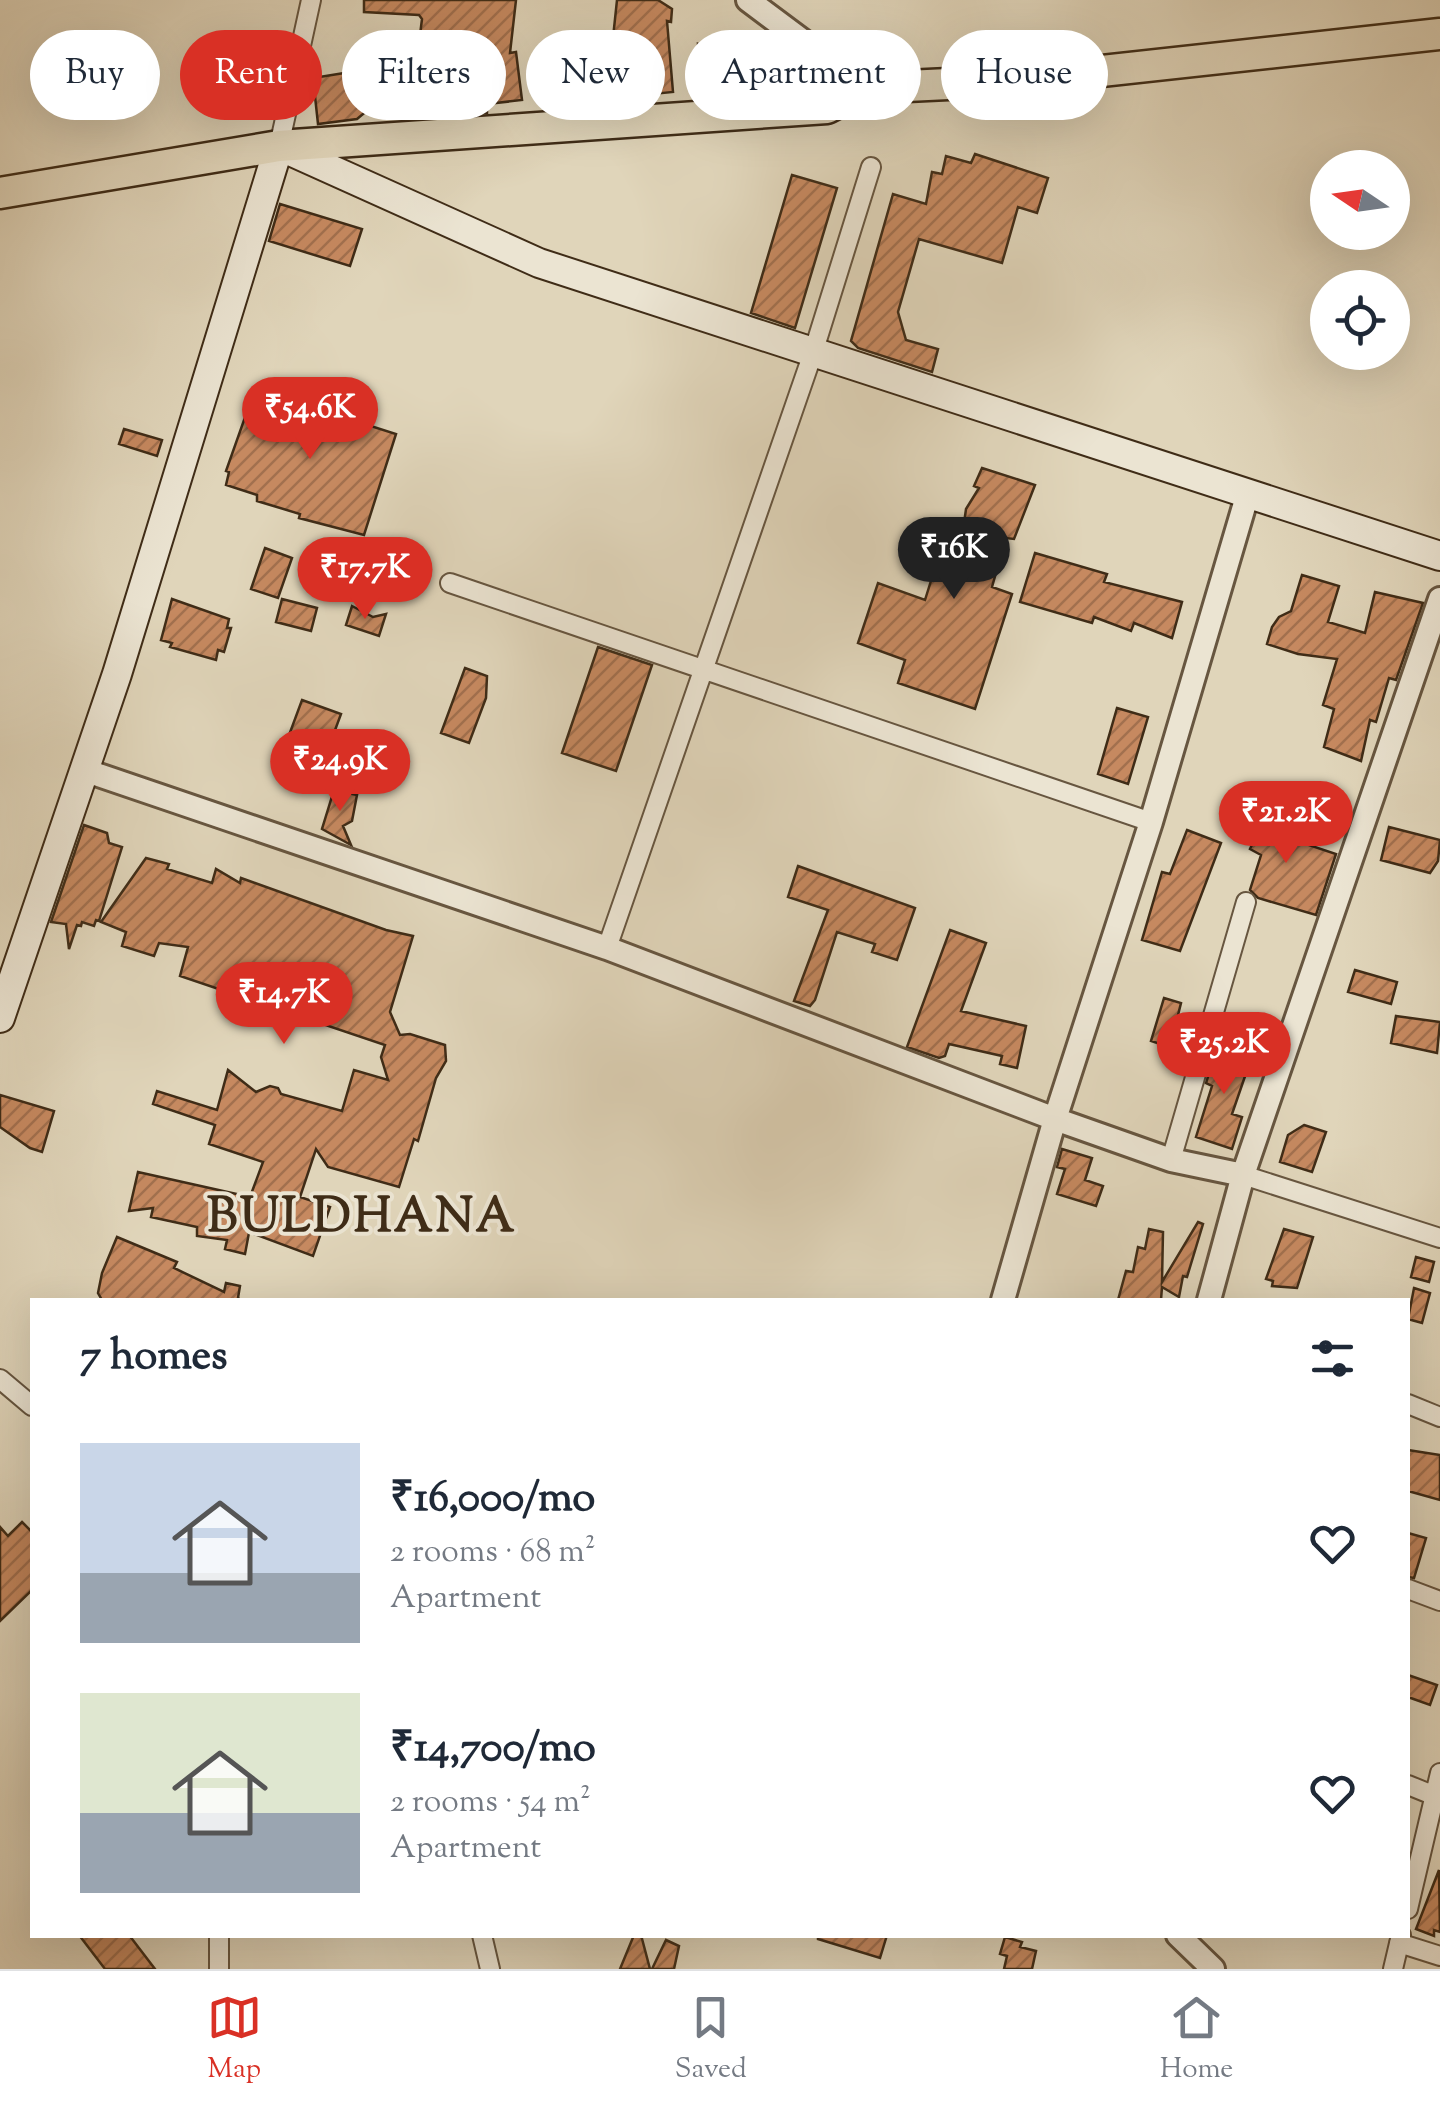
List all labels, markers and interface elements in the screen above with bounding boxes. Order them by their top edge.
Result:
chip: Buy [30,30,160,120]
chip: Rent [180,30,322,120]
chip: Filters [342,30,506,120]
chip: New [526,30,665,120]
chip: Apartment [685,30,921,120]
chip: House [941,30,1108,120]
north arrow [1310,150,1410,250]
map controls [1310,150,1410,370]
button: locate [1310,270,1410,370]
pin: ₹54.6K [229,377,391,462]
text: ₹54.6K [264,386,356,432]
pin: ₹16K [895,517,1013,602]
text: ₹16K [920,526,988,572]
pin: ₹17.7K [284,537,446,622]
text: ₹17.7K [319,546,411,592]
pin: ₹24.9K [259,729,421,814]
text: ₹24.9K [292,738,388,784]
pin: ₹21.2K [1205,781,1367,866]
text: ₹21.2K [1241,790,1331,836]
pin: ₹14.7K [203,962,365,1047]
text: ₹14.7K [238,971,330,1017]
pin: ₹25.2K [1143,1012,1305,1097]
text: ₹25.2K [1179,1021,1269,1067]
district label: BULDHANA [207,1185,517,1254]
text: 7 homes [80,1328,228,1388]
icon: filters [1305,1331,1360,1386]
text: ₹16,000/mo [390,1470,595,1530]
icon: home [160,1483,280,1603]
icon: heart [1305,1516,1360,1571]
text: 2 rooms · 68 m² [390,1530,596,1576]
text: Apartment [390,1576,541,1622]
text: ₹14,700/mo [390,1720,596,1780]
icon: home [160,1733,280,1853]
icon: heart [1305,1766,1360,1821]
text: 2 rooms · 54 m² [390,1780,591,1826]
text: Apartment [390,1826,541,1872]
tab: Map [207,1990,262,2090]
tab: Saved [675,1990,747,2090]
tab: Home [1160,1990,1233,2090]

